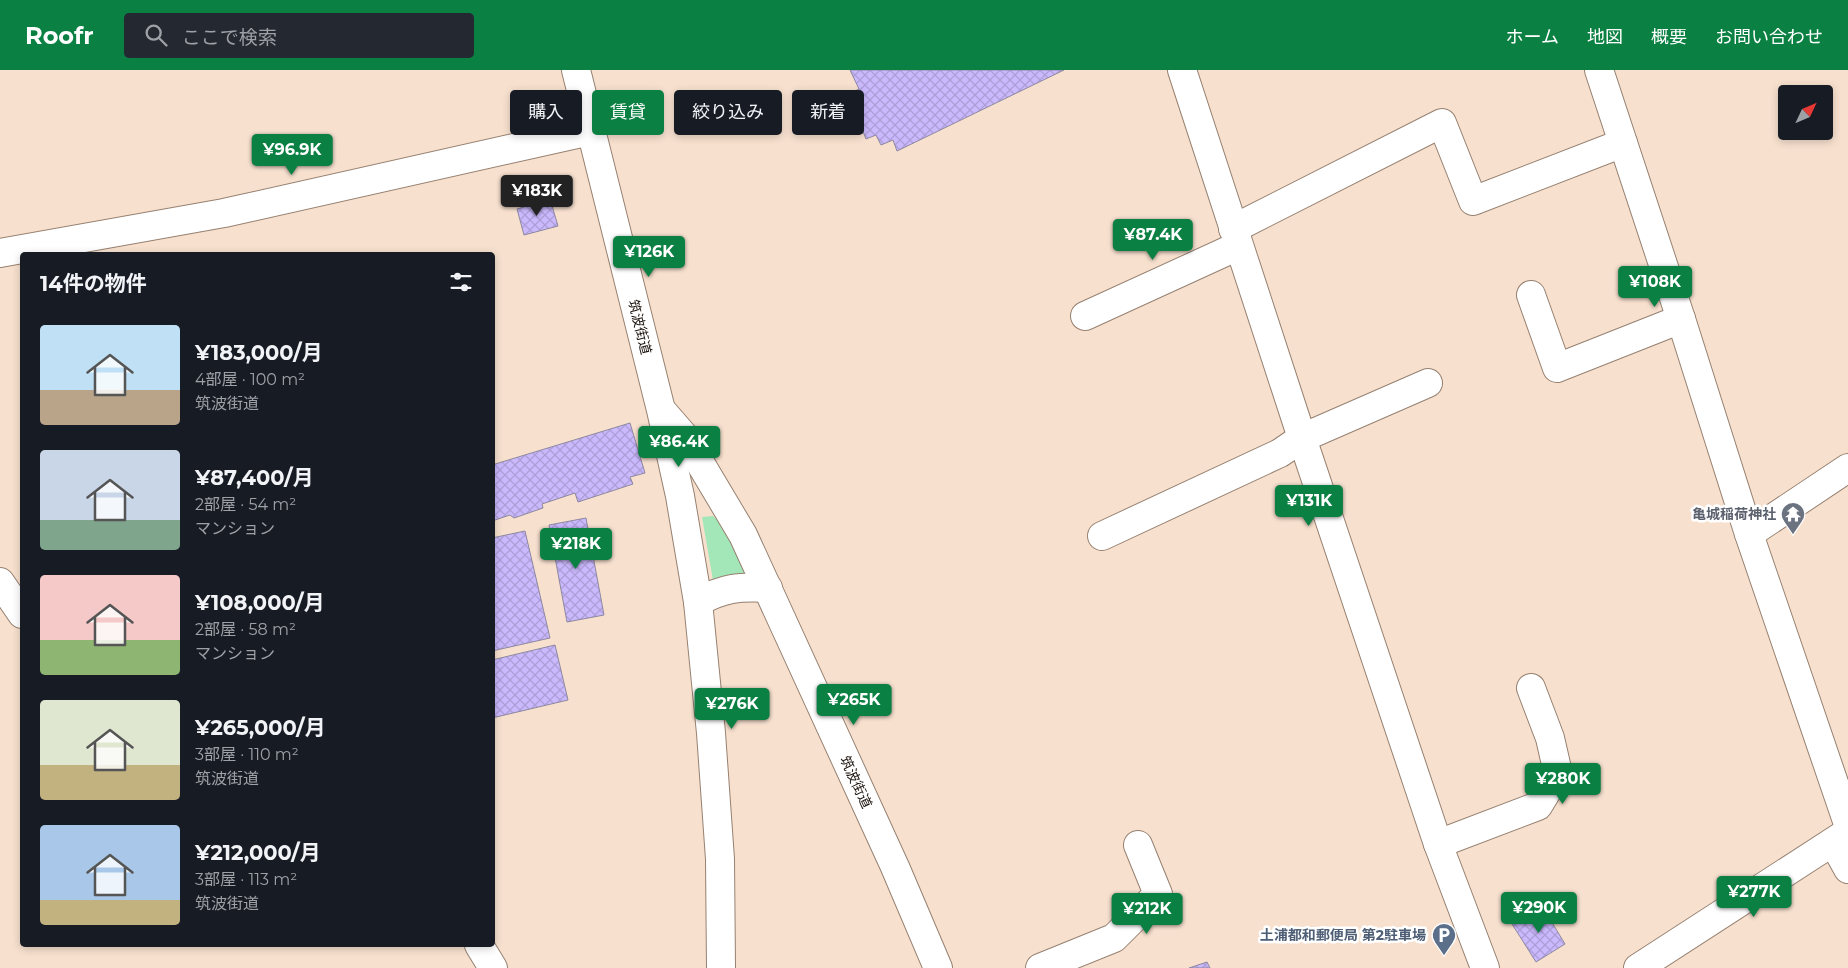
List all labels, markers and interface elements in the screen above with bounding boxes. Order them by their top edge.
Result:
search box [124,13,474,58]
text: Roofr [25,21,94,50]
icon: search [142,21,170,49]
text: ここで検索 [182,26,277,49]
text: ホーム [1506,26,1559,48]
text: 地図 [1587,26,1623,48]
text: 概要 [1651,26,1687,48]
text: お問い合わせ [1715,26,1823,48]
north arrow [1778,85,1832,140]
map controls [1778,85,1833,140]
chip: 購入 [510,90,582,135]
chip: 賃貸 [592,90,664,135]
chip: 絞り込み [674,90,782,135]
chip: 新着 [792,90,864,135]
pin: ¥96.9K [251,134,333,176]
text: ¥96.9K [263,140,321,159]
pin: ¥183K [502,174,572,217]
text: ¥183K [512,181,562,200]
pin: ¥87.4K [1112,218,1194,261]
text: ¥87.4K [1124,225,1182,244]
pin: ¥126K [614,236,684,278]
text: ¥126K [624,242,674,261]
pin: ¥108K [1620,266,1690,308]
icon: filters [447,268,475,296]
text: 14件の物件 [40,271,147,296]
text: ¥108K [1629,272,1681,291]
street label: 筑波街道 [624,298,656,356]
text: ¥183,000/月 [195,340,322,365]
icon: home [80,345,140,405]
text: 4部屋 · 100 m² [195,370,305,389]
text: 筑波街道 [195,394,259,413]
pin: ¥86.4K [638,426,720,468]
text: ¥86.4K [649,432,709,451]
text: ¥87,400/月 [195,465,313,490]
icon: home [80,470,140,530]
pin: ¥131K [1274,484,1344,527]
text: ¥131K [1286,491,1332,510]
text: 2部屋 · 54 m² [195,495,296,514]
temple icon: 亀城稲荷神社 [1780,501,1806,535]
place label: 亀城稲荷神社 [1692,505,1776,523]
text: マンション [195,519,275,538]
pin: ¥218K [541,528,611,570]
text: ¥218K [551,534,601,553]
text: ¥108,000/月 [195,590,324,615]
icon: home [80,595,140,655]
text: 2部屋 · 58 m² [195,620,296,639]
text: マンション [195,644,275,663]
pin: ¥265K [819,684,889,726]
pin: ¥276K [697,688,767,730]
text: ¥265K [828,690,880,709]
text: ¥276K [706,694,758,713]
text: ¥265,000/月 [195,715,326,740]
icon: home [80,720,140,780]
text: 3部屋 · 110 m² [195,745,299,764]
street label: 筑波街道 [836,753,876,811]
pin: ¥280K [1528,762,1598,805]
text: 筑波街道 [195,769,259,788]
text: ¥280K [1536,769,1590,788]
text: ¥212,000/月 [195,840,321,865]
icon: home [80,845,140,905]
text: 3部屋 · 113 m² [195,870,297,889]
pin: ¥277K [1719,876,1789,918]
text: ¥277K [1728,882,1780,901]
pin: ¥212K [1112,892,1182,935]
pin: ¥290K [1504,892,1574,934]
text: 筑波街道 [195,894,259,913]
text: ¥290K [1512,898,1566,917]
text: ¥212K [1123,899,1171,918]
parking icon: 土浦都和郵便局 第2駐車場 [1431,922,1457,956]
place label: 土浦都和郵便局 第2駐車場 [1260,926,1426,944]

